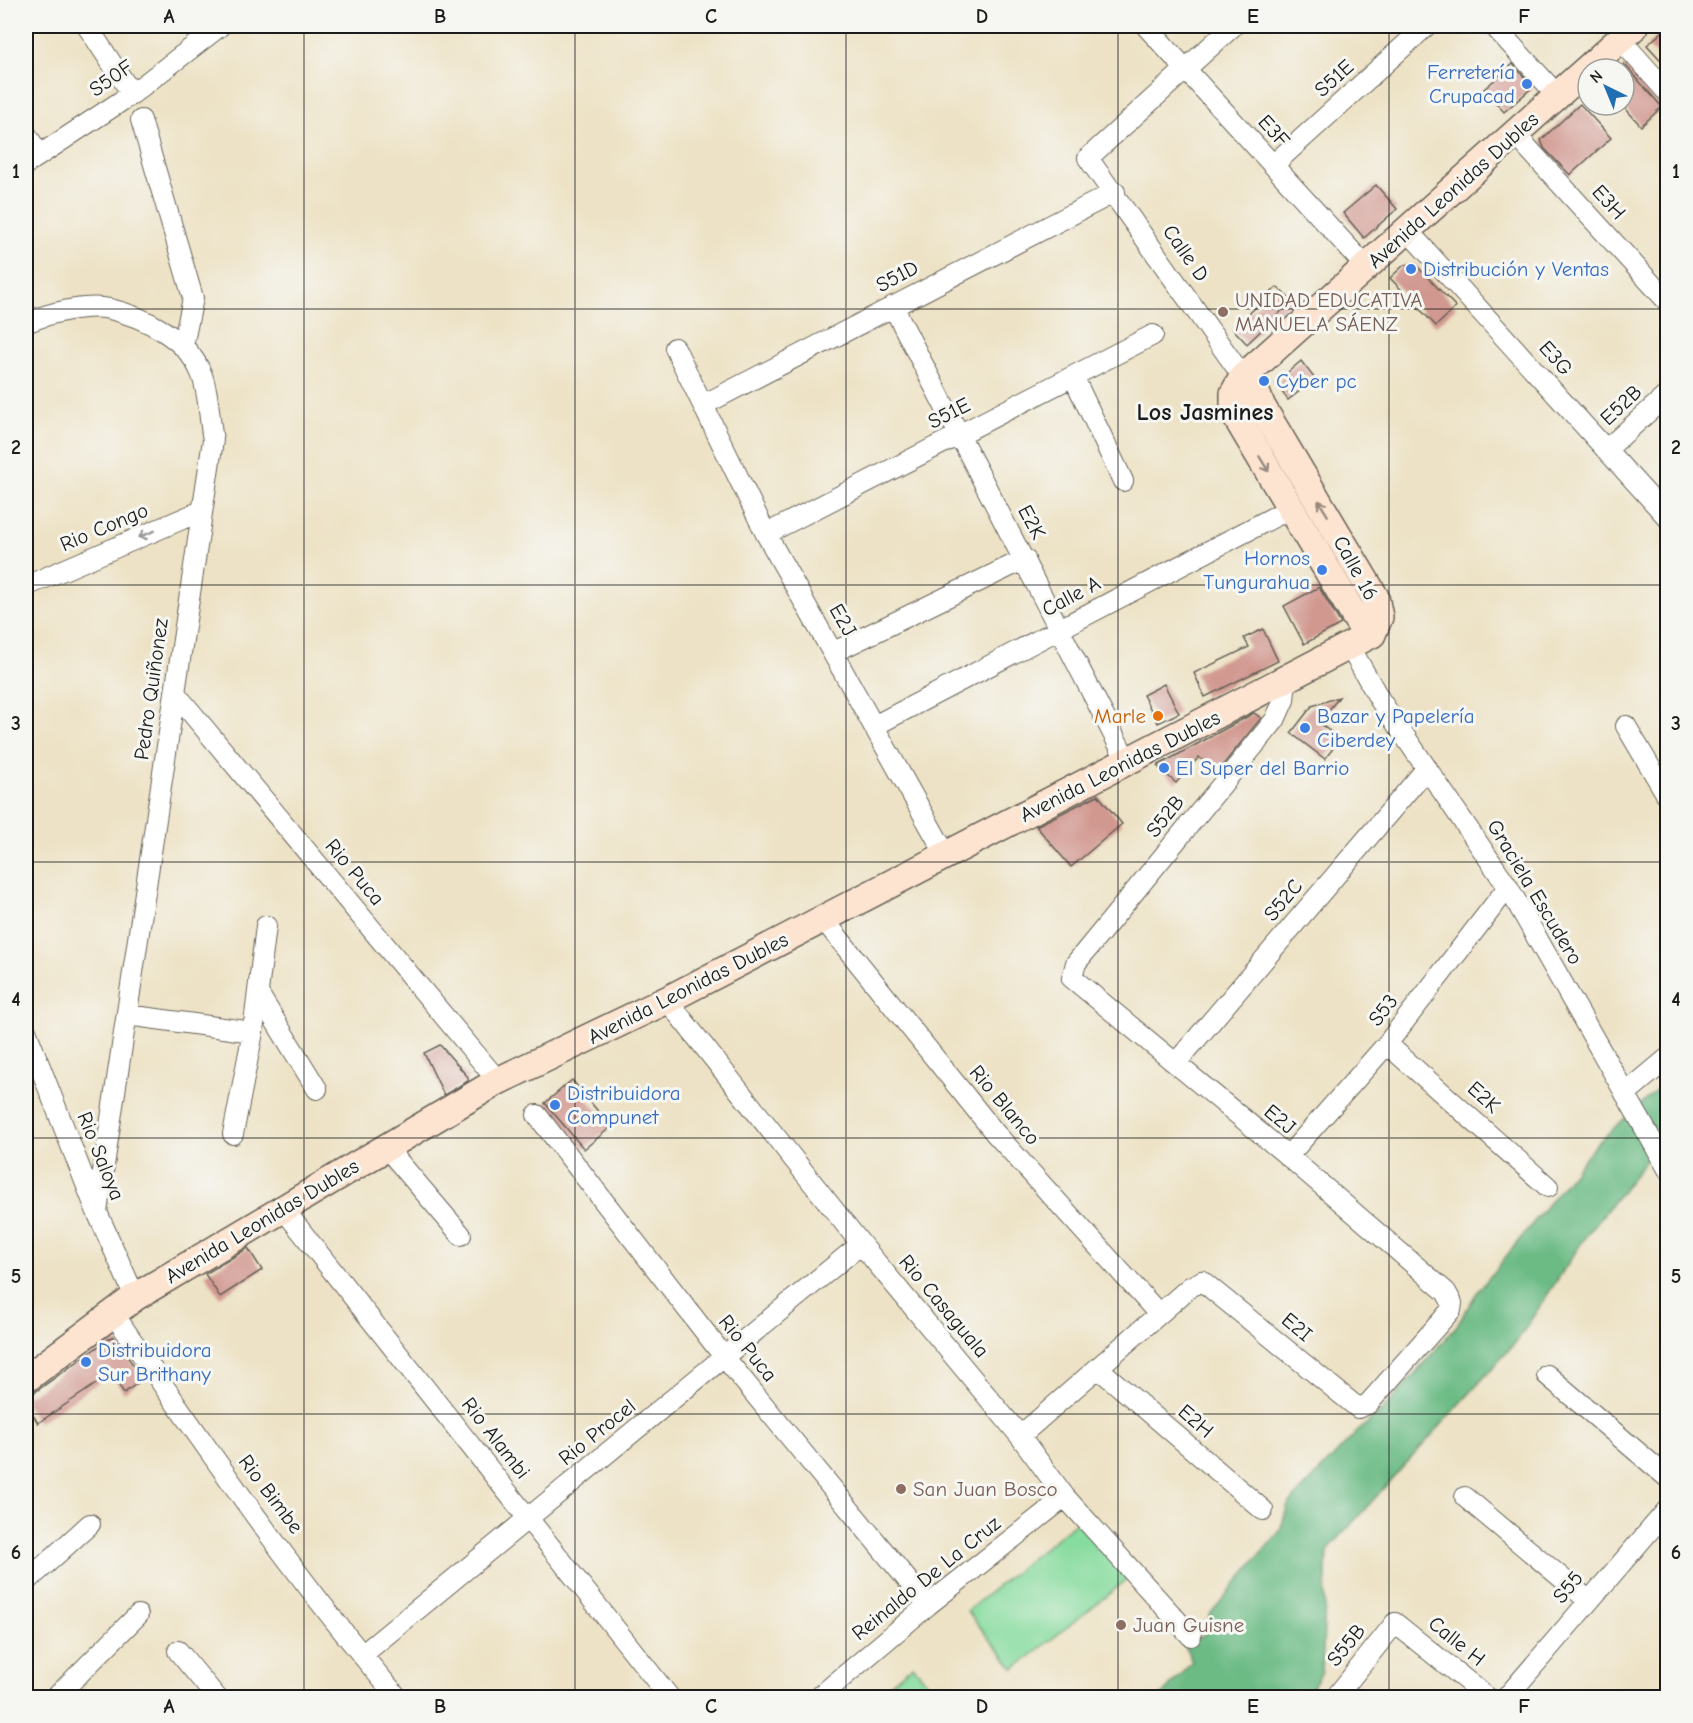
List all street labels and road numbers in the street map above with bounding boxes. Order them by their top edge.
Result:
street label: S50F [85,54,137,102]
street label: S51E [1310,54,1358,102]
street label: Avenida Leonidas Dubles [1363,107,1543,273]
street label: E3F [1253,110,1295,152]
street label: E3H [1587,180,1631,224]
street label: Calle D [1158,220,1214,286]
street label: S51D [872,255,922,297]
street label: E3G [1534,336,1578,380]
street label: E52B [1595,380,1647,430]
street label: S51E [924,392,974,434]
street label: Rio Congo [56,498,152,556]
street label: E2K [1013,501,1051,543]
street label: Calle 16 [1328,531,1384,605]
street label: Calle A [1038,571,1104,621]
street label: E2J [824,600,862,640]
street label: Pedro Quiñonez [129,617,173,761]
street label: Avenida Leonidas Dubles [1016,705,1224,827]
street label: S52B [1141,790,1189,842]
street label: Graciela Escudero [1482,815,1588,969]
street label: Rio Puca [320,834,390,910]
street label: S52C [1259,874,1307,926]
street label: Avenida Leonidas Dubles [584,927,792,1049]
street label: S53 [1363,989,1403,1031]
street label: Rio Blanco [965,1060,1045,1150]
street label: E2K [1463,1076,1505,1118]
street label: E2J [1260,1099,1300,1139]
street label: Rio Saloya [72,1108,130,1204]
street label: Avenida Leonidas Dubles [161,1154,363,1288]
street label: Rio Casaguala [894,1250,994,1362]
street label: E2I [1277,1308,1317,1346]
street label: Rio Puca [714,1310,782,1386]
street label: Rio Alambi [457,1393,535,1483]
street label: Rio Procel [554,1394,640,1470]
street label: E2H [1173,1399,1219,1443]
street label: Rio Bimbe [234,1450,308,1538]
street label: Reinaldo De La Cruz [847,1511,1005,1645]
street label: S55 [1548,1566,1588,1608]
street label: Calle H [1424,1611,1490,1671]
street label: S55B [1322,1619,1370,1671]

